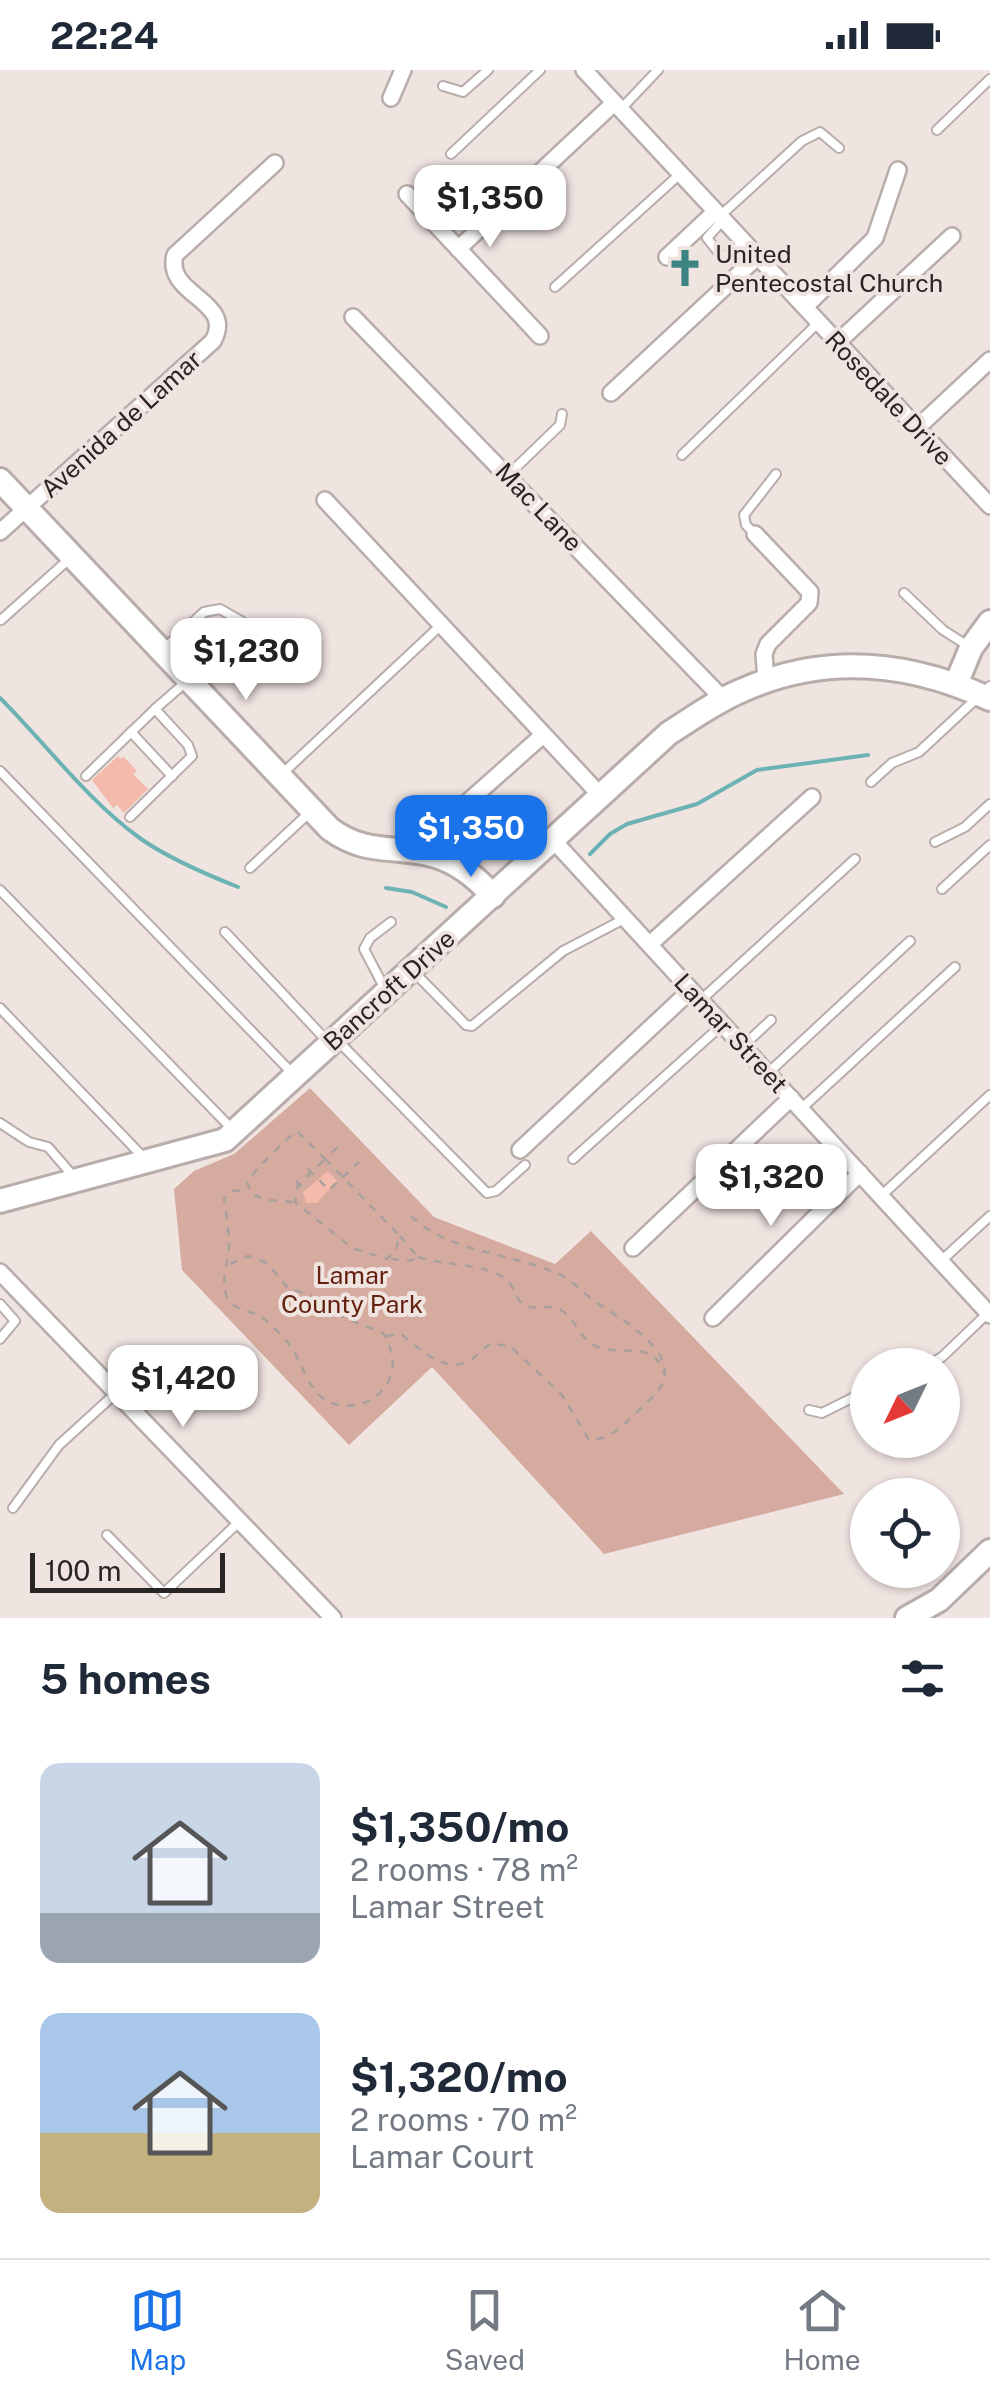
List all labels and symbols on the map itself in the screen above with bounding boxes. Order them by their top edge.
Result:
pin: $1,350 [409,165,571,250]
place label: United Pentecostal Church [715,239,943,298]
church icon: United Pentecostal Church [664,247,706,289]
street label: Rosedale Drive [819,325,959,471]
street label: Avenida de Lamar [34,344,208,504]
street label: Mac Lane [489,456,589,558]
pin: $1,230 [165,618,327,703]
pin: $1,350 [390,795,552,880]
street label: Bancroft Drive [317,923,461,1057]
street label: Lamar Street [668,967,794,1099]
pin: $1,320 [690,1144,852,1229]
park label: Lamar County Park [281,1260,423,1319]
pin: $1,420 [102,1345,264,1430]
north arrow [850,1348,960,1458]
scale bar [30,1548,225,1592]

